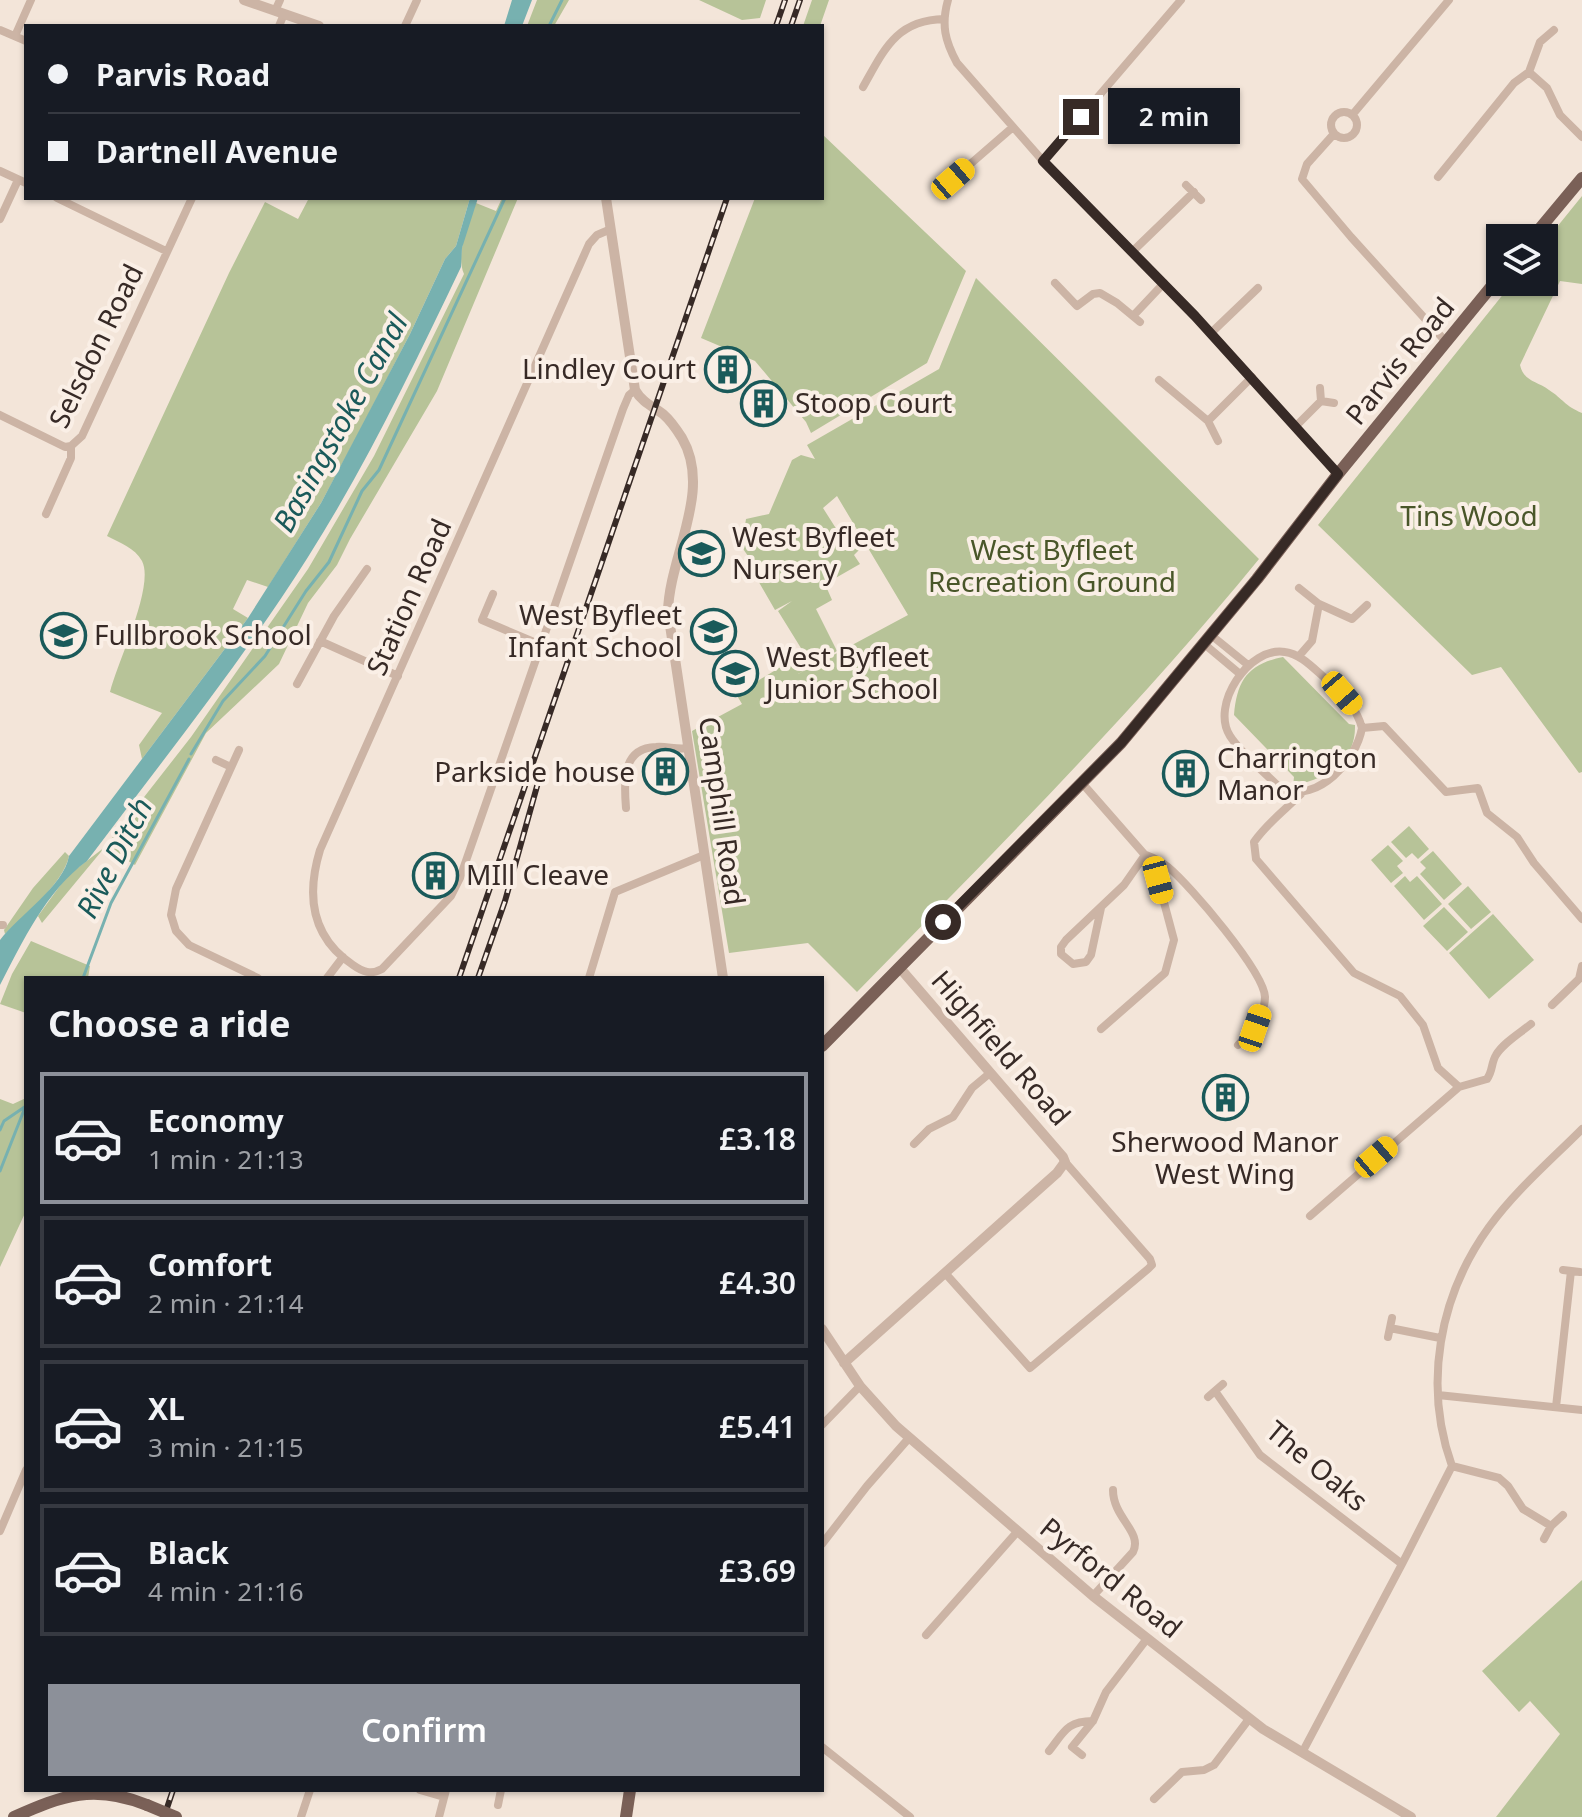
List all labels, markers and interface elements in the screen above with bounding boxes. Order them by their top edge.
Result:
text: Parvis Road [96,54,270,95]
callout: 2 min [1109,89,1241,145]
text: 2 min [1139,98,1209,134]
route end [1063,99,1099,135]
text: Dartnell Avenue [96,131,338,172]
car [927,154,979,204]
map controls [1486,224,1558,296]
button: layers [1486,224,1558,296]
street label: Selsdon Road [39,257,151,434]
street label: Parvis Road [1336,289,1462,432]
water label: Basingstoke Canal [263,304,417,539]
building icon: Lindley Court [703,345,751,393]
place label: Lindley Court [522,349,696,387]
building icon: Stoop Court [740,379,788,427]
place label: Stoop Court [795,383,952,421]
park label: Tins Wood [1400,496,1538,534]
street label: Station Road [357,512,459,681]
place label: West Byfleet Nursery [732,517,895,587]
school or university icon: West Byfleet Nursery [677,529,725,577]
park label: West Byfleet Recreation Ground [928,530,1176,600]
place label: West Byfleet Infant School [508,595,682,665]
school or university icon: West Byfleet Infant School [689,607,737,655]
school or university icon: Fullbrook School [39,611,87,659]
place label: Fullbrook School [94,615,312,653]
place label: West Byfleet Junior School [763,637,938,707]
school or university icon: West Byfleet Junior School [711,649,759,697]
car [1317,667,1367,719]
street label: Camphill Road [691,714,755,908]
place label: Charrington Manor [1217,738,1377,808]
building icon: Parkside house [642,748,690,796]
building icon: Charrington Manor [1162,750,1210,798]
place label: Parkside house [434,752,635,790]
water label: Rive Ditch [66,790,162,925]
building icon: MIll Cleave [411,851,459,899]
car [1140,854,1176,906]
place label: MIll Cleave [466,855,609,893]
route start [925,904,961,940]
street label: Highfield Road [924,962,1080,1133]
text: Choose a ride [48,999,290,1048]
car [1236,1001,1274,1055]
building icon: Sherwood Manor West Wing [1201,1073,1249,1121]
text: Economy [148,1100,284,1141]
icon: car [52,1102,124,1174]
text: £3.18 [719,1118,796,1159]
place label: Sherwood Manor West Wing [1111,1122,1339,1192]
car [1350,1132,1402,1182]
text: 1 min · 21:13 [148,1141,304,1177]
text: Comfort [148,1244,272,1285]
icon: car [52,1246,124,1318]
text: £4.30 [719,1262,796,1303]
text: 2 min · 21:14 [148,1285,304,1321]
text: XL [148,1388,185,1429]
icon: car [52,1390,124,1462]
text: £5.41 [719,1406,796,1447]
street label: The Oaks [1259,1412,1377,1519]
text: 3 min · 21:15 [148,1429,304,1465]
street label: Pyrford Road [1033,1508,1190,1646]
text: Black [148,1532,229,1573]
icon: car [52,1534,124,1606]
text: £3.69 [719,1550,796,1591]
text: 4 min · 21:16 [148,1573,304,1609]
button: Confirm [48,1684,800,1776]

